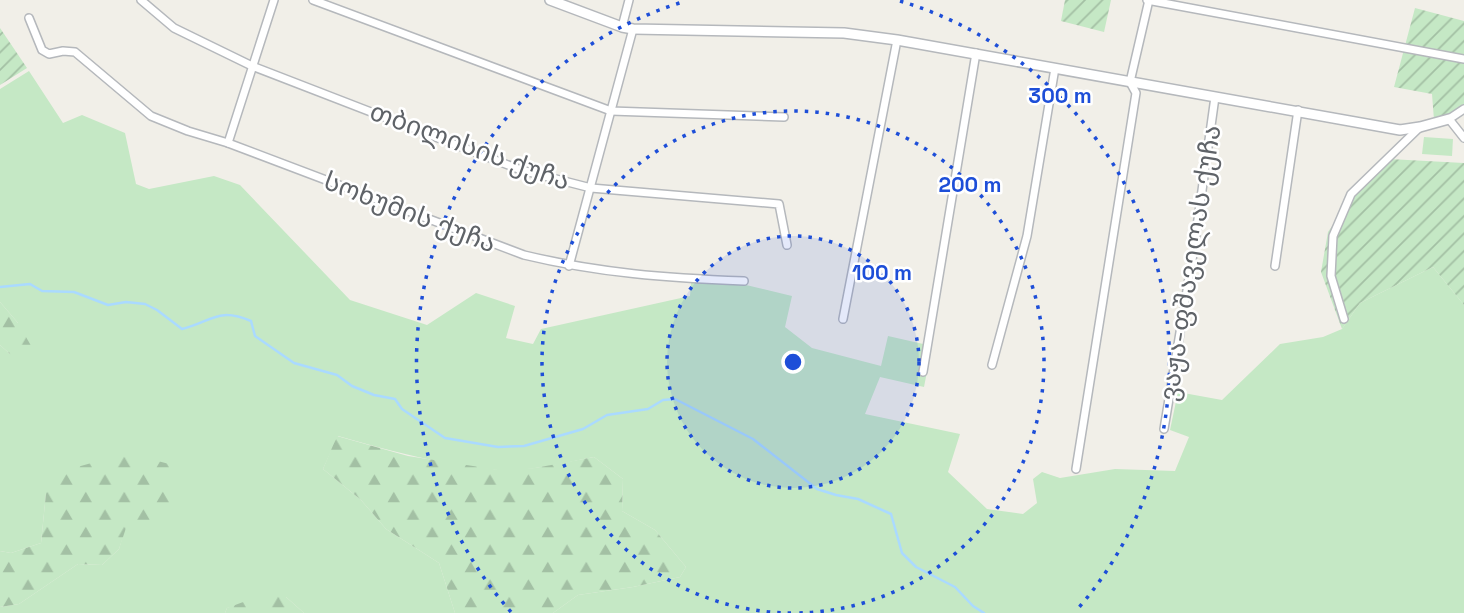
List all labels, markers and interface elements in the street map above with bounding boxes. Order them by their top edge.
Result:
text: 300 m [1028,82,1092,109]
street label: თბილისის ქუჩა [365,94,575,198]
street label: ვაჟა-ფშაველას ქუჩა [1151,123,1229,403]
street label: სოხუმის ქუჩა [319,164,501,260]
text: 200 m [939,171,1001,198]
text: 100 m [852,259,912,286]
centre of rings [781,350,805,374]

